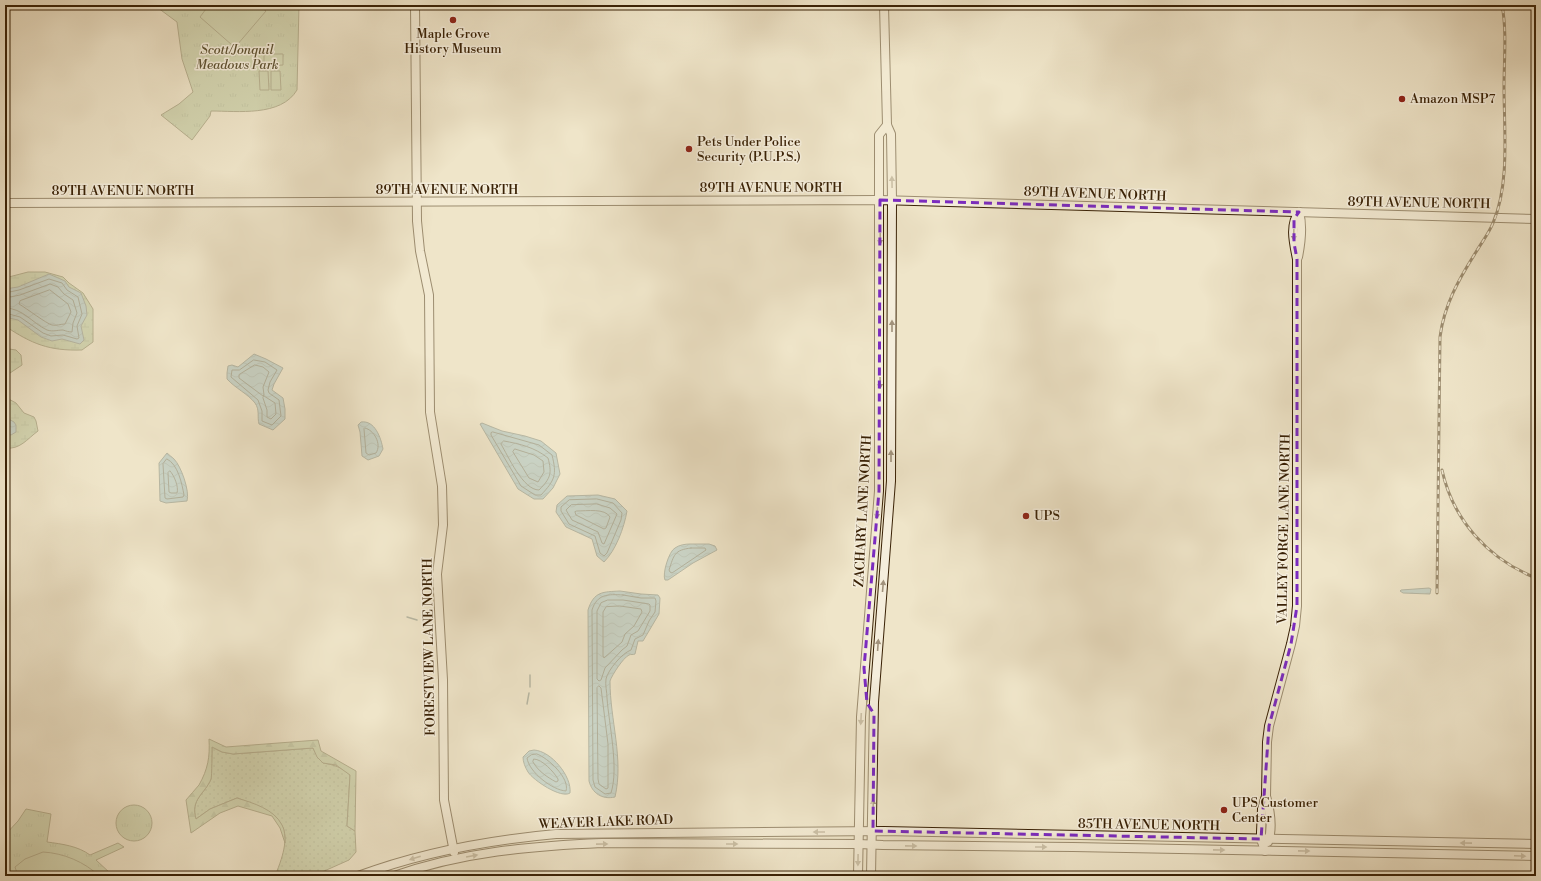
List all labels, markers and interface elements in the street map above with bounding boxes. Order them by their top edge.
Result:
marker: Maple Grove History Museum [448,15,458,25]
place label: Maple Grove History Museum [404,26,502,57]
park label: Scott/Jonquil Meadows Park [196,42,279,73]
place label: Amazon MSP7 [1409,91,1496,107]
marker: Amazon MSP7 [1397,94,1407,104]
place label: Pets Under Police Security (P.U.P.S.) [697,134,801,165]
marker: Pets Under Police Security (P.U.P.S.) [684,144,694,154]
one-way arrow [889,175,895,188]
street label: 89TH AVENUE NORTH [700,180,843,196]
street label: 89TH AVENUE NORTH [376,182,519,198]
street label: 89TH AVENUE NORTH [52,183,195,199]
street label: 89TH AVENUE NORTH [1023,184,1167,205]
street label: 89TH AVENUE NORTH [1347,194,1491,212]
one-way arrow [1291,229,1297,242]
one-way arrow [877,233,883,246]
one-way arrow [889,319,895,332]
one-way arrow [877,377,883,390]
street label: VALLEY FORGE LANE NORTH [1274,433,1294,625]
street label: ZACHARY LANE NORTH [851,434,875,588]
one-way arrow [888,449,894,462]
one-way arrow [874,507,881,519]
place label: UPS [1034,508,1060,524]
marker: UPS [1021,511,1031,521]
street label: FORESTVIEW LANE NORTH [419,557,439,736]
one-way arrow [879,580,886,592]
one-way arrow [875,639,882,651]
one-way arrow [857,713,864,725]
place label: UPS Customer Center [1232,795,1318,826]
one-way arrow [870,798,876,811]
marker: UPS Customer Center [1219,805,1229,815]
street label: WEAVER LAKE ROAD [537,812,674,832]
street label: 85TH AVENUE NORTH [1078,816,1221,834]
one-way arrow [812,829,825,835]
one-way arrow [1460,839,1472,846]
one-way arrow [596,840,608,847]
one-way arrow [726,841,739,847]
one-way arrow [905,843,918,849]
one-way arrow [1035,844,1048,850]
one-way arrow [1213,847,1226,853]
one-way arrow [1298,848,1311,854]
one-way arrow [1514,852,1526,859]
one-way arrow [466,853,479,859]
one-way arrow [855,854,861,867]
one-way arrow [409,855,421,861]

